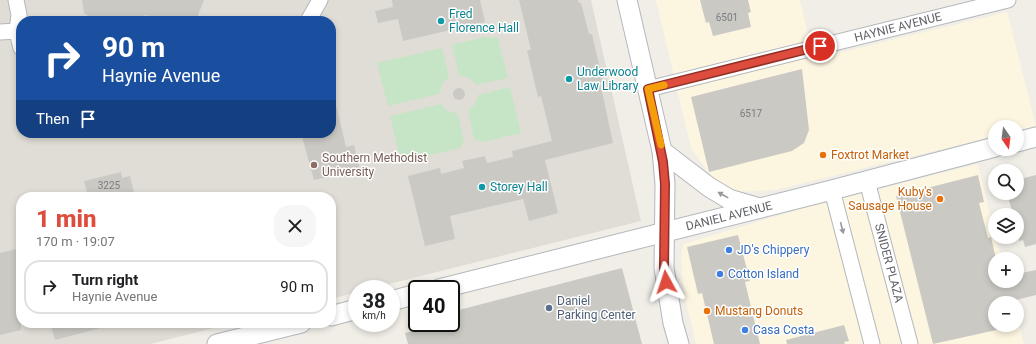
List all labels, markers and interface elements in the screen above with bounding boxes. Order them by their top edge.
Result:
place label: Fred Florence Hall [449,7,519,35]
street label: HAYNIE AVENUE [853,9,943,45]
house number: 6501 [716,12,738,23]
marker: Fred Florence Hall [436,16,446,26]
pin [803,29,837,63]
text: 90 m [102,31,165,64]
icon: right [36,32,88,84]
icon: arrive [809,35,831,57]
text: Haynie Avenue [102,65,220,86]
place label: Underwood Law Library [577,65,639,93]
marker: Underwood Law Library [564,74,574,84]
icon: arrive [77,108,99,130]
house number: 6517 [740,108,763,119]
text: Then [36,110,69,128]
north arrow [988,120,1024,156]
map controls [988,120,1024,332]
place label: Foxtrot Market [831,148,909,162]
marker: Foxtrot Market [818,150,828,160]
place label: Southern Methodist University [322,151,427,179]
marker: Southern Methodist University [309,160,319,170]
button: search [988,164,1024,200]
house number: 3225 [98,180,121,191]
place label: Storey Hall [490,180,548,194]
marker: Storey Hall [477,182,487,192]
place label: Kuby's Sausage House [848,185,932,213]
one-way arrow [718,192,729,199]
marker: Kuby's Sausage House [935,194,945,204]
street label: DANIEL AVENUE [684,198,774,234]
text: 1 min [36,205,97,233]
button: close [274,205,316,247]
button: layers [988,208,1024,244]
one-way arrow [839,222,845,234]
street label: SNIDER PLAZA [872,222,906,304]
text: 170 m · 19:07 [36,234,115,249]
place label: JD's Chippery [737,243,810,257]
marker: JD's Chippery [724,245,734,255]
button: + [988,252,1024,288]
position arrow [645,261,687,303]
place label: Cotton Island [728,267,799,281]
marker: Cotton Island [715,269,725,279]
text: Turn right [72,271,138,289]
icon: right [38,276,60,298]
text: 90 m [280,278,314,296]
speed limit sign: 40 [408,280,460,332]
text: Haynie Avenue [72,289,157,304]
text: 38 [363,289,385,313]
place label: Daniel Parking Center [557,294,636,322]
button: − [988,296,1024,332]
marker: Daniel Parking Center [544,303,554,313]
place label: Mustang Donuts [715,304,803,318]
marker: Mustang Donuts [702,306,712,316]
text: km/h [362,310,386,321]
place label: Casa Costa [753,323,814,337]
marker: Casa Costa [740,325,750,335]

